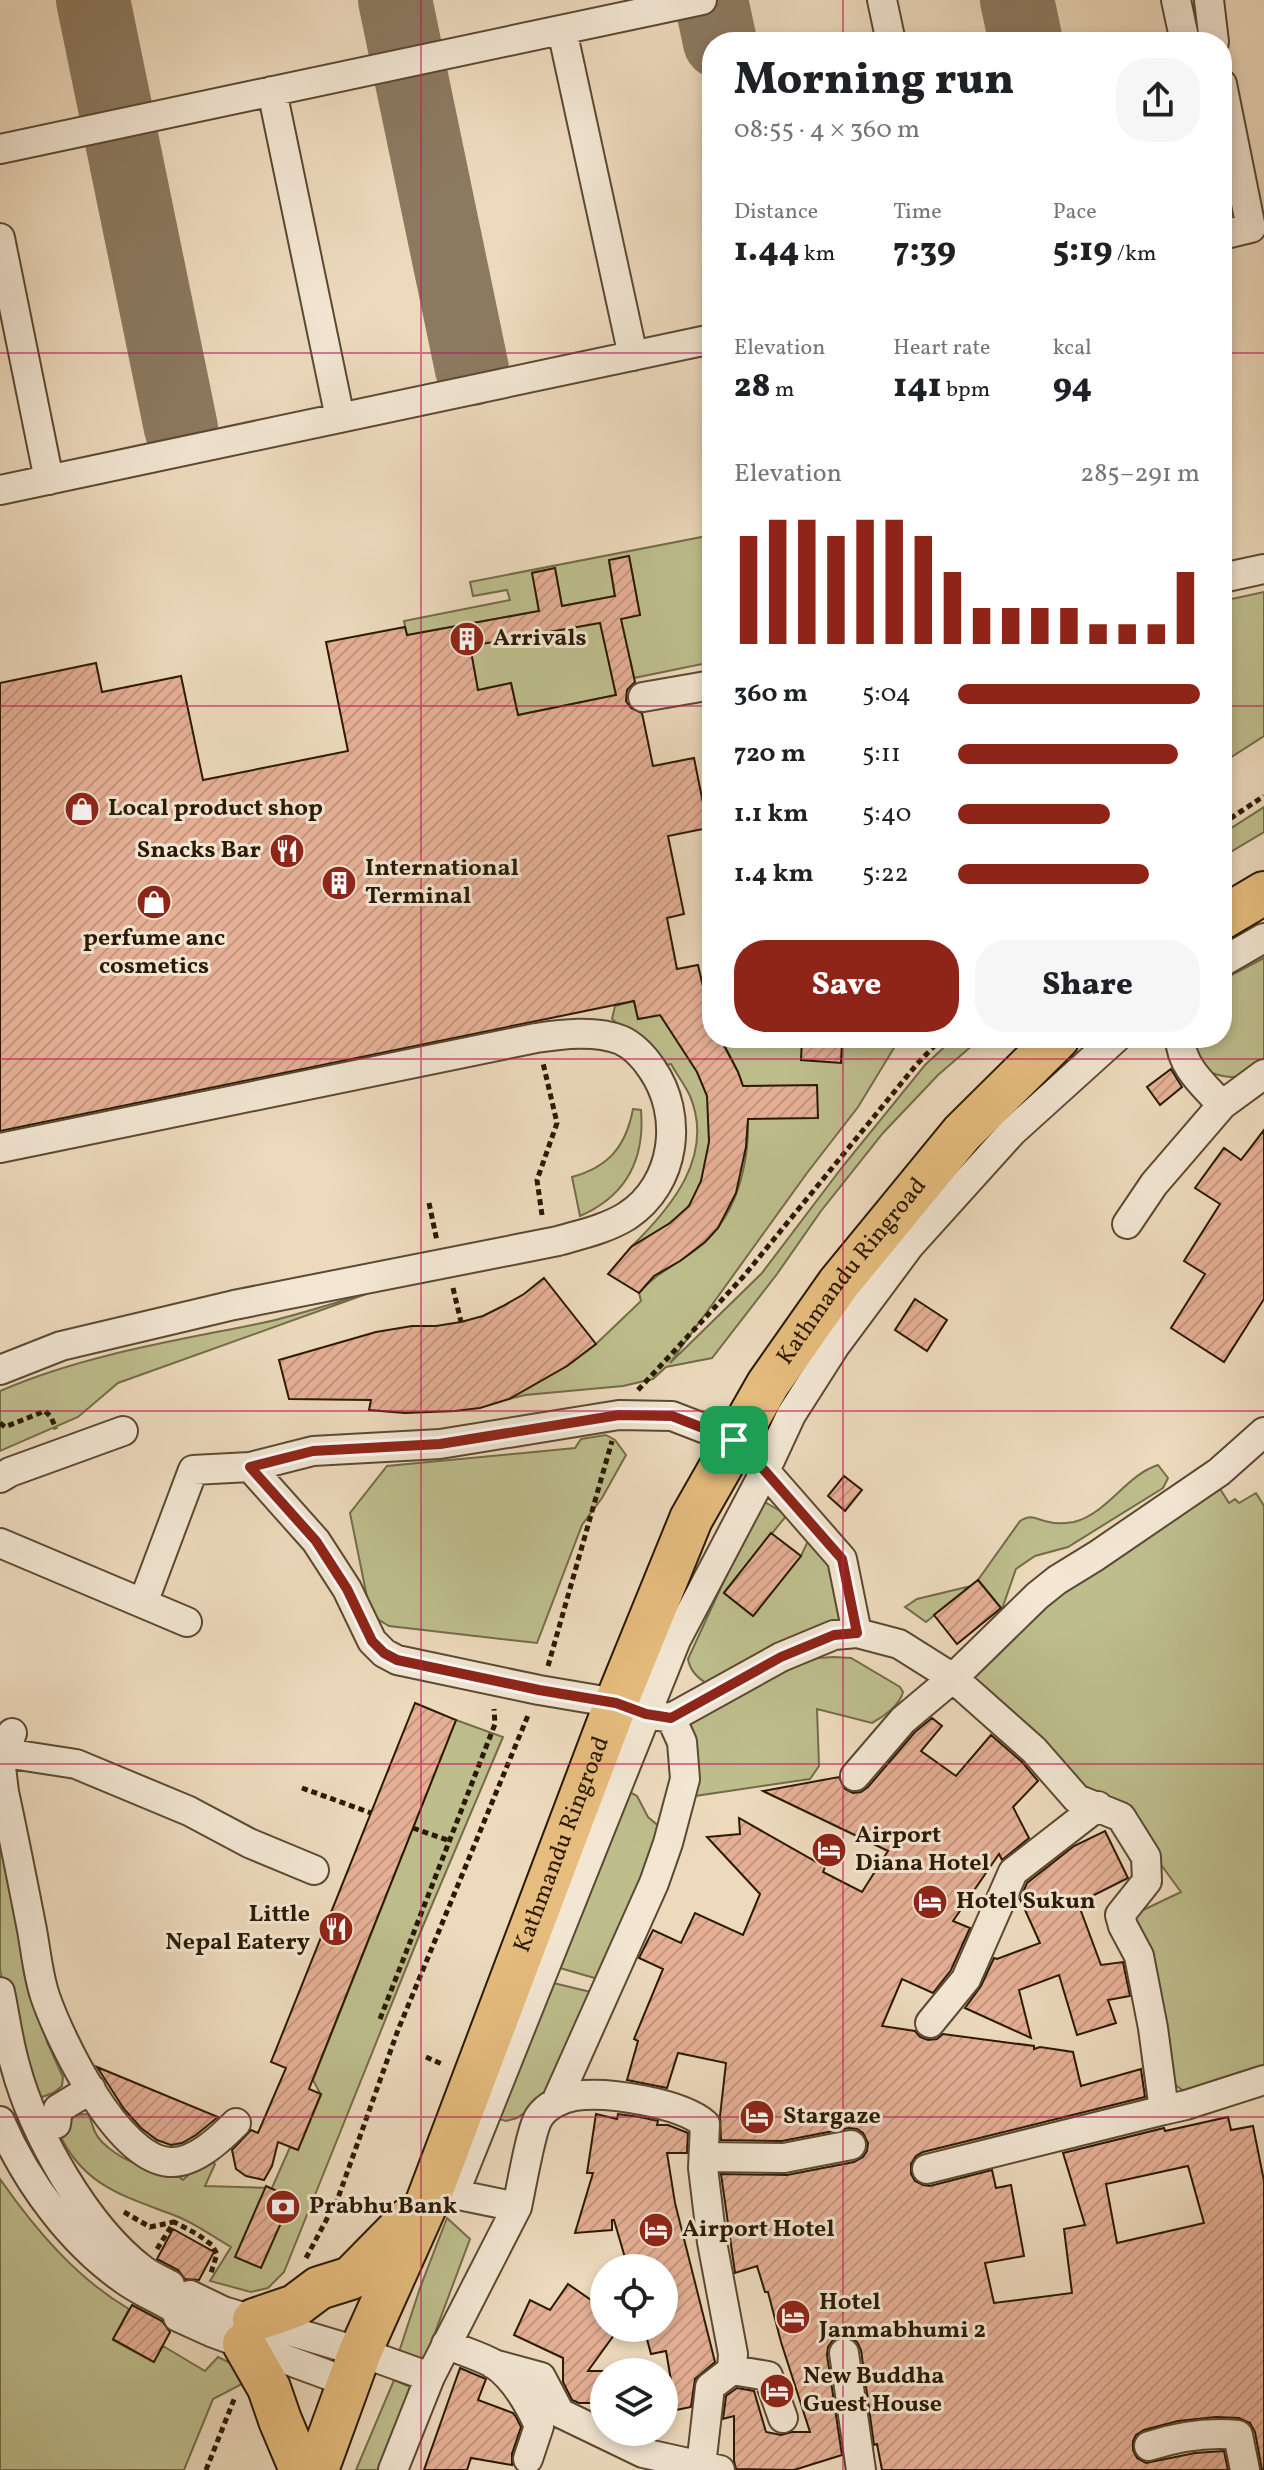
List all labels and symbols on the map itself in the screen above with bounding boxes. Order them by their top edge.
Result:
building icon: Arrivals [448,620,486,658]
place label: Arrivals [493,622,587,656]
shop icon: Local product shop [63,790,101,828]
place label: Local product shop [108,792,323,826]
restaurant icon: Snacks Bar [268,832,306,870]
place label: Snacks Bar [137,834,261,868]
place label: International Terminal [365,852,519,914]
building icon: International Terminal [320,864,358,902]
shop icon: perfume anc cosmetics [135,883,173,921]
place label: perfume anc cosmetics [83,922,225,984]
street label: Kathmandu Ringroad [769,1171,935,1372]
pin [700,1406,768,1474]
street label: Kathmandu Ringroad [506,1732,619,1958]
place label: Airport Diana Hotel [855,1819,990,1881]
hotel icon: Airport Diana Hotel [810,1831,848,1869]
hotel icon: Hotel Sukun [911,1883,949,1921]
place label: Hotel Sukun [956,1885,1096,1919]
place label: Little Nepal Eatery [165,1898,311,1960]
restaurant icon: Little Nepal Eatery [317,1910,355,1948]
hotel icon: Stargaze [738,2098,776,2136]
place label: Stargaze [783,2100,881,2134]
bank icon: Prabhu Bank [264,2188,302,2226]
place label: Prabhu Bank [309,2190,458,2224]
hotel icon: Airport Hotel [637,2211,675,2249]
place label: Airport Hotel [682,2213,835,2247]
place label: Hotel Janmabhumi 2 [818,2286,986,2348]
hotel icon: Hotel Janmabhumi 2 [774,2298,812,2336]
place label: New Buddha Guest House [803,2360,944,2422]
hotel icon: New Buddha Guest House [758,2372,796,2410]

